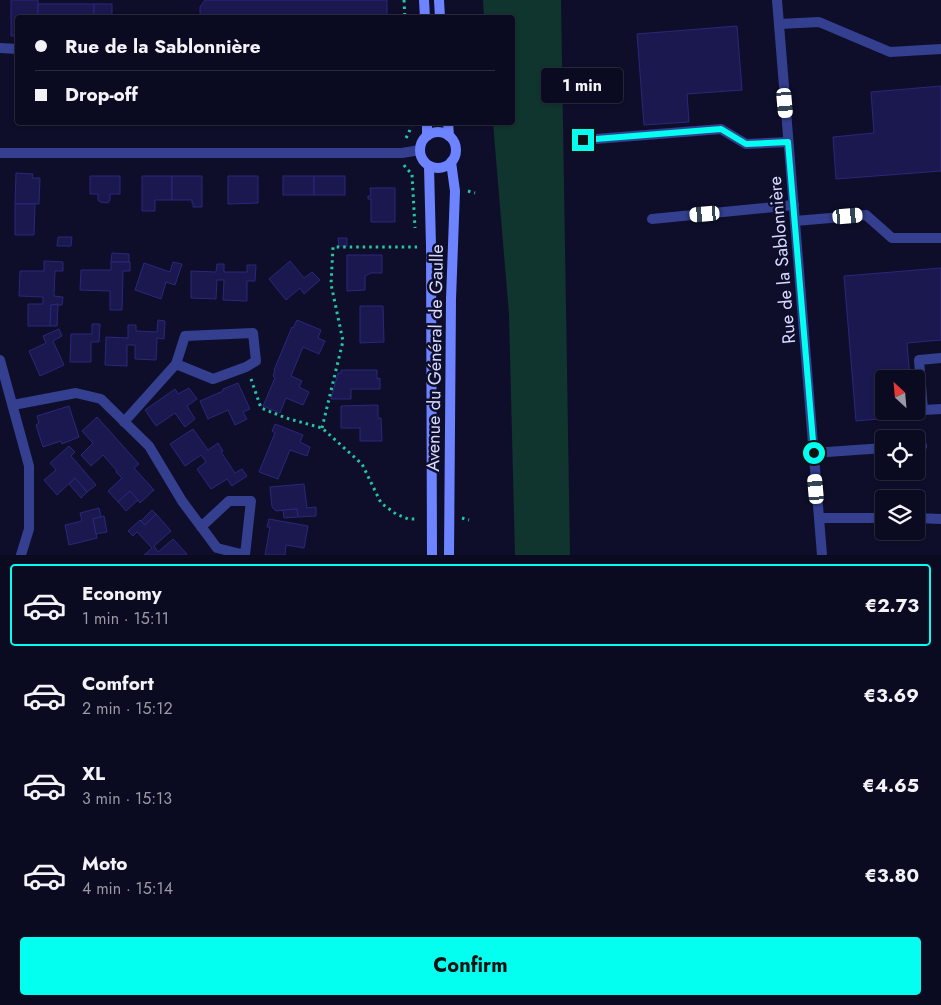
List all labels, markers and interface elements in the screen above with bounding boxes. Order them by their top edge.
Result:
text: Rue de la Sablonnière [65,33,261,60]
callout: 1 min [542,68,624,102]
text: 1 min [562,74,602,97]
text: Drop-off [65,81,138,108]
car [776,87,793,119]
route end [572,129,594,151]
street label: Rue de la Sablonnière [762,175,802,345]
car [689,205,720,223]
car [832,207,863,225]
street label: Avenue du Général de Gaulle [420,244,450,472]
north arrow [875,370,925,420]
map controls [875,370,925,540]
button: locate [875,430,925,480]
route start [803,442,825,464]
car [807,473,824,505]
button: layers [875,490,925,540]
text: Economy [82,580,162,607]
icon: car [22,583,67,628]
text: €2.73 [865,592,919,619]
text: 1 min · 15:11 [82,607,169,630]
text: Comfort [82,670,154,697]
icon: car [22,673,67,718]
text: €3.69 [864,682,919,709]
text: 2 min · 15:12 [82,697,173,720]
text: XL [82,760,105,787]
icon: car [22,763,67,808]
text: €4.65 [862,772,919,799]
text: 3 min · 15:13 [82,787,172,810]
text: Moto [82,850,127,877]
icon: car [22,853,67,898]
text: €3.80 [864,862,919,889]
text: 4 min · 15:14 [82,877,173,900]
button: Confirm [20,937,921,995]

